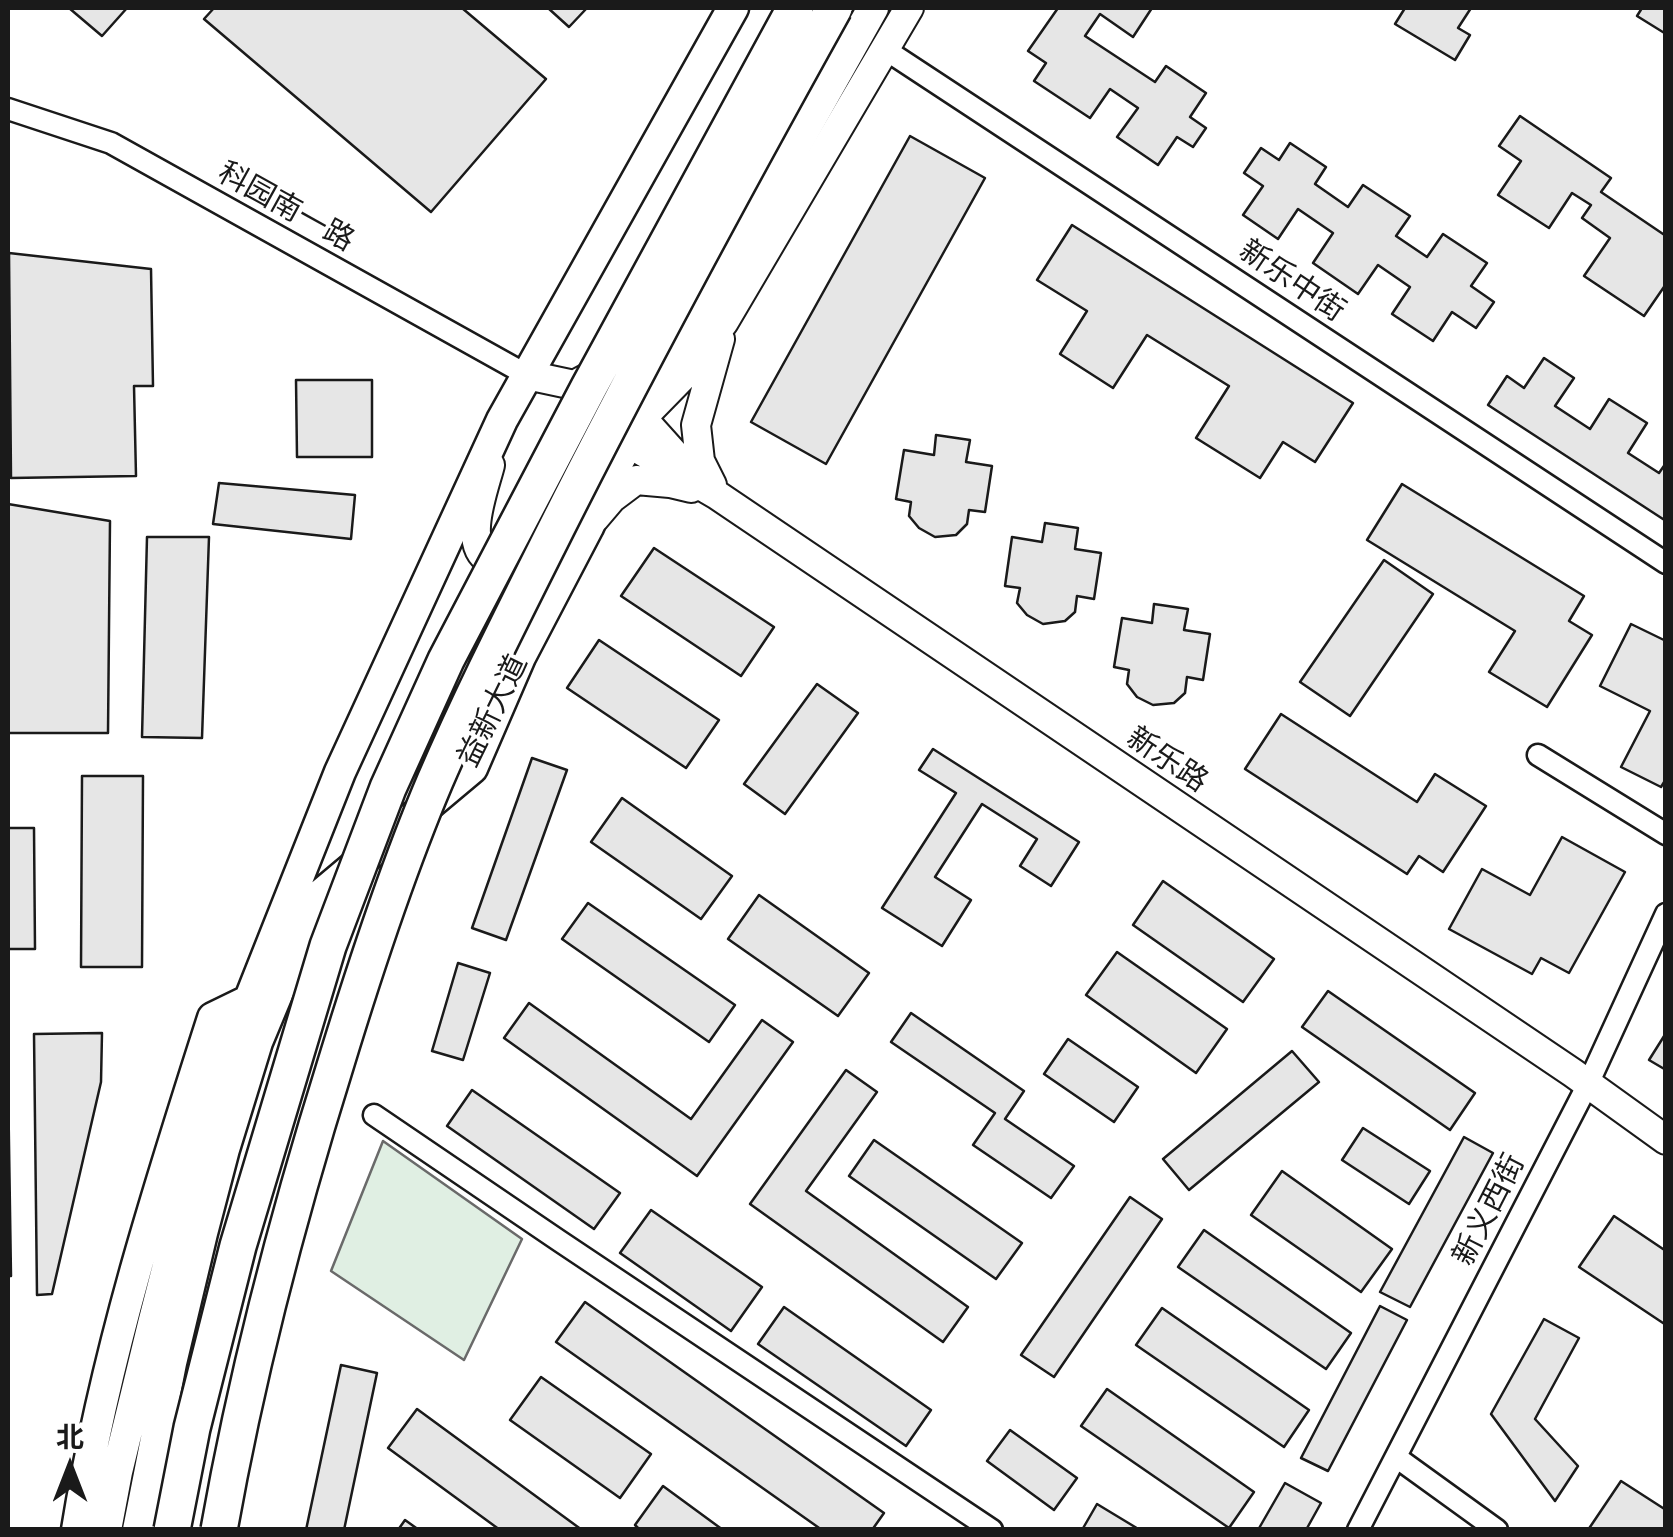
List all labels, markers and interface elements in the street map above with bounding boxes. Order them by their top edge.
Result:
street label: 科园南一路 [212,155,360,259]
street label: 新乐中街 [1232,233,1352,329]
street label: 益新大道 [451,649,535,773]
street label: 新乐路 [1120,720,1214,800]
street label: 新义西街 [1446,1148,1532,1272]
north arrow [20,1417,120,1517]
text: 北 [56,1419,84,1454]

